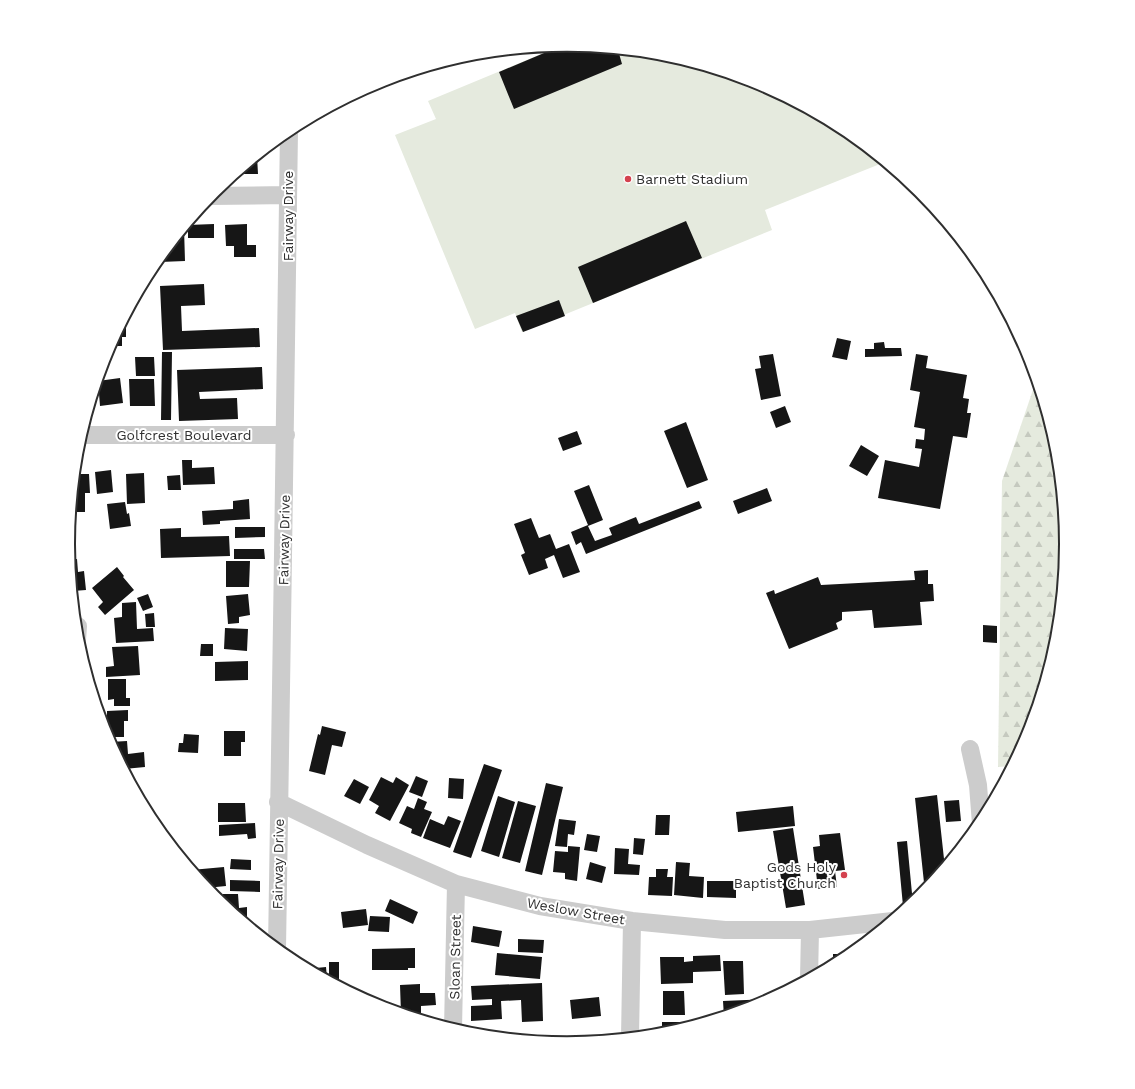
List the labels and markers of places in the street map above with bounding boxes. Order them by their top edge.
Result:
place label: Barnett Stadium [636,171,748,187]
marker: Barnett Stadium [623,174,633,184]
place label: Gods Holy Baptist Church [734,859,837,891]
marker: Gods Holy Baptist Church [839,870,849,880]

